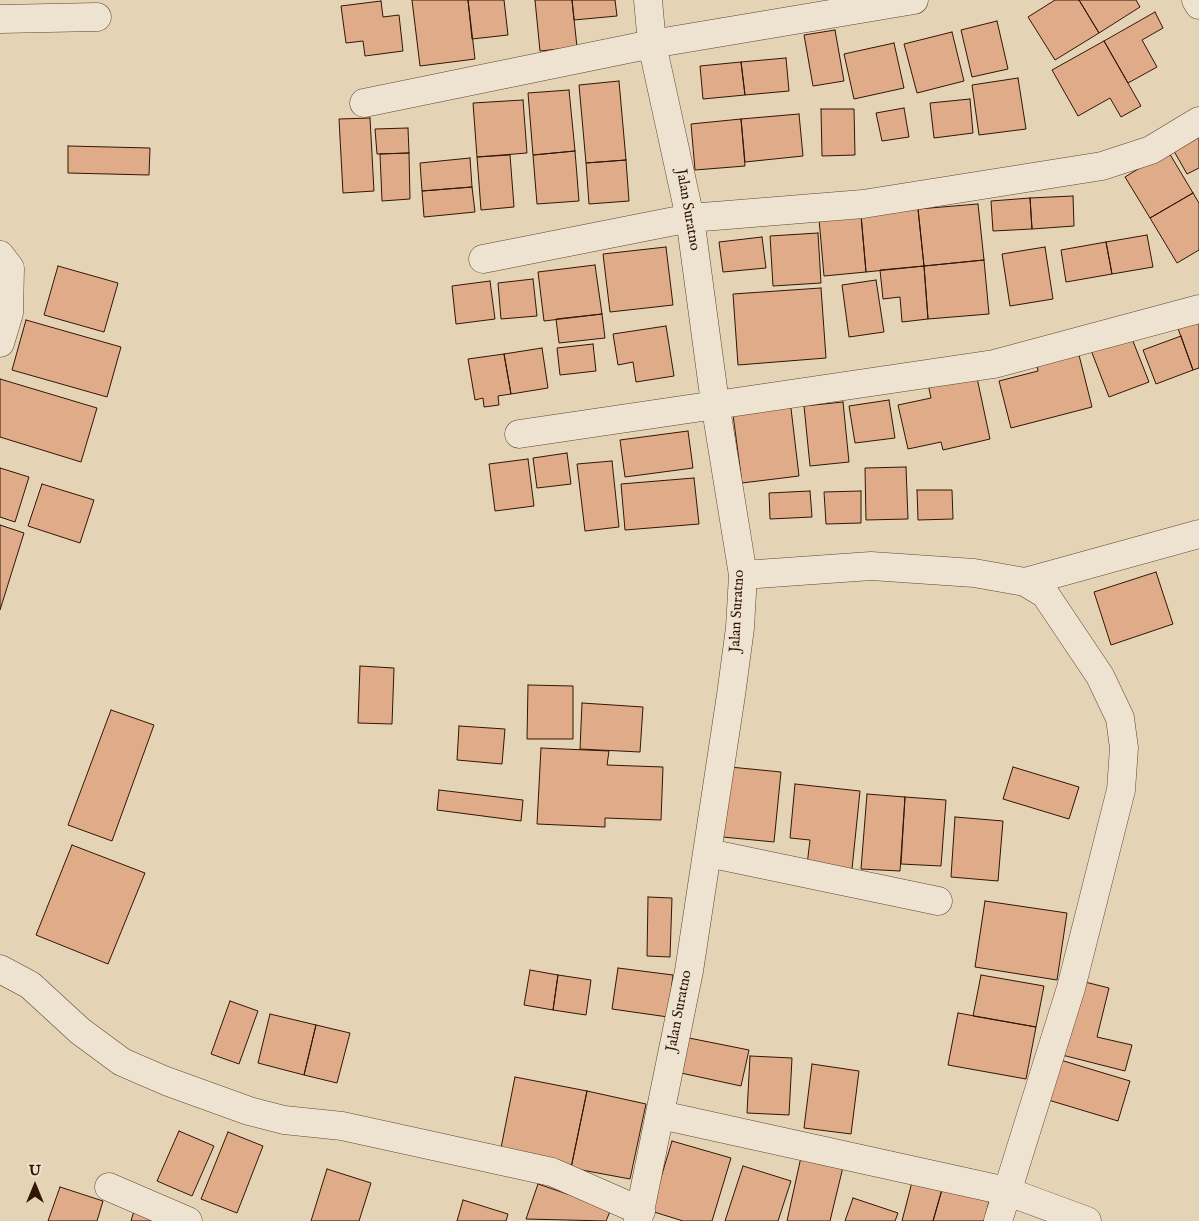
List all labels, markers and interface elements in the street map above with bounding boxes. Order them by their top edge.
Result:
street label: Jalan Suratno [671,168,703,252]
street label: Jalan Suratno [727,569,749,653]
street label: Jalan Suratno [663,969,697,1053]
north arrow [10,1161,60,1211]
text: U [29,1162,41,1180]

